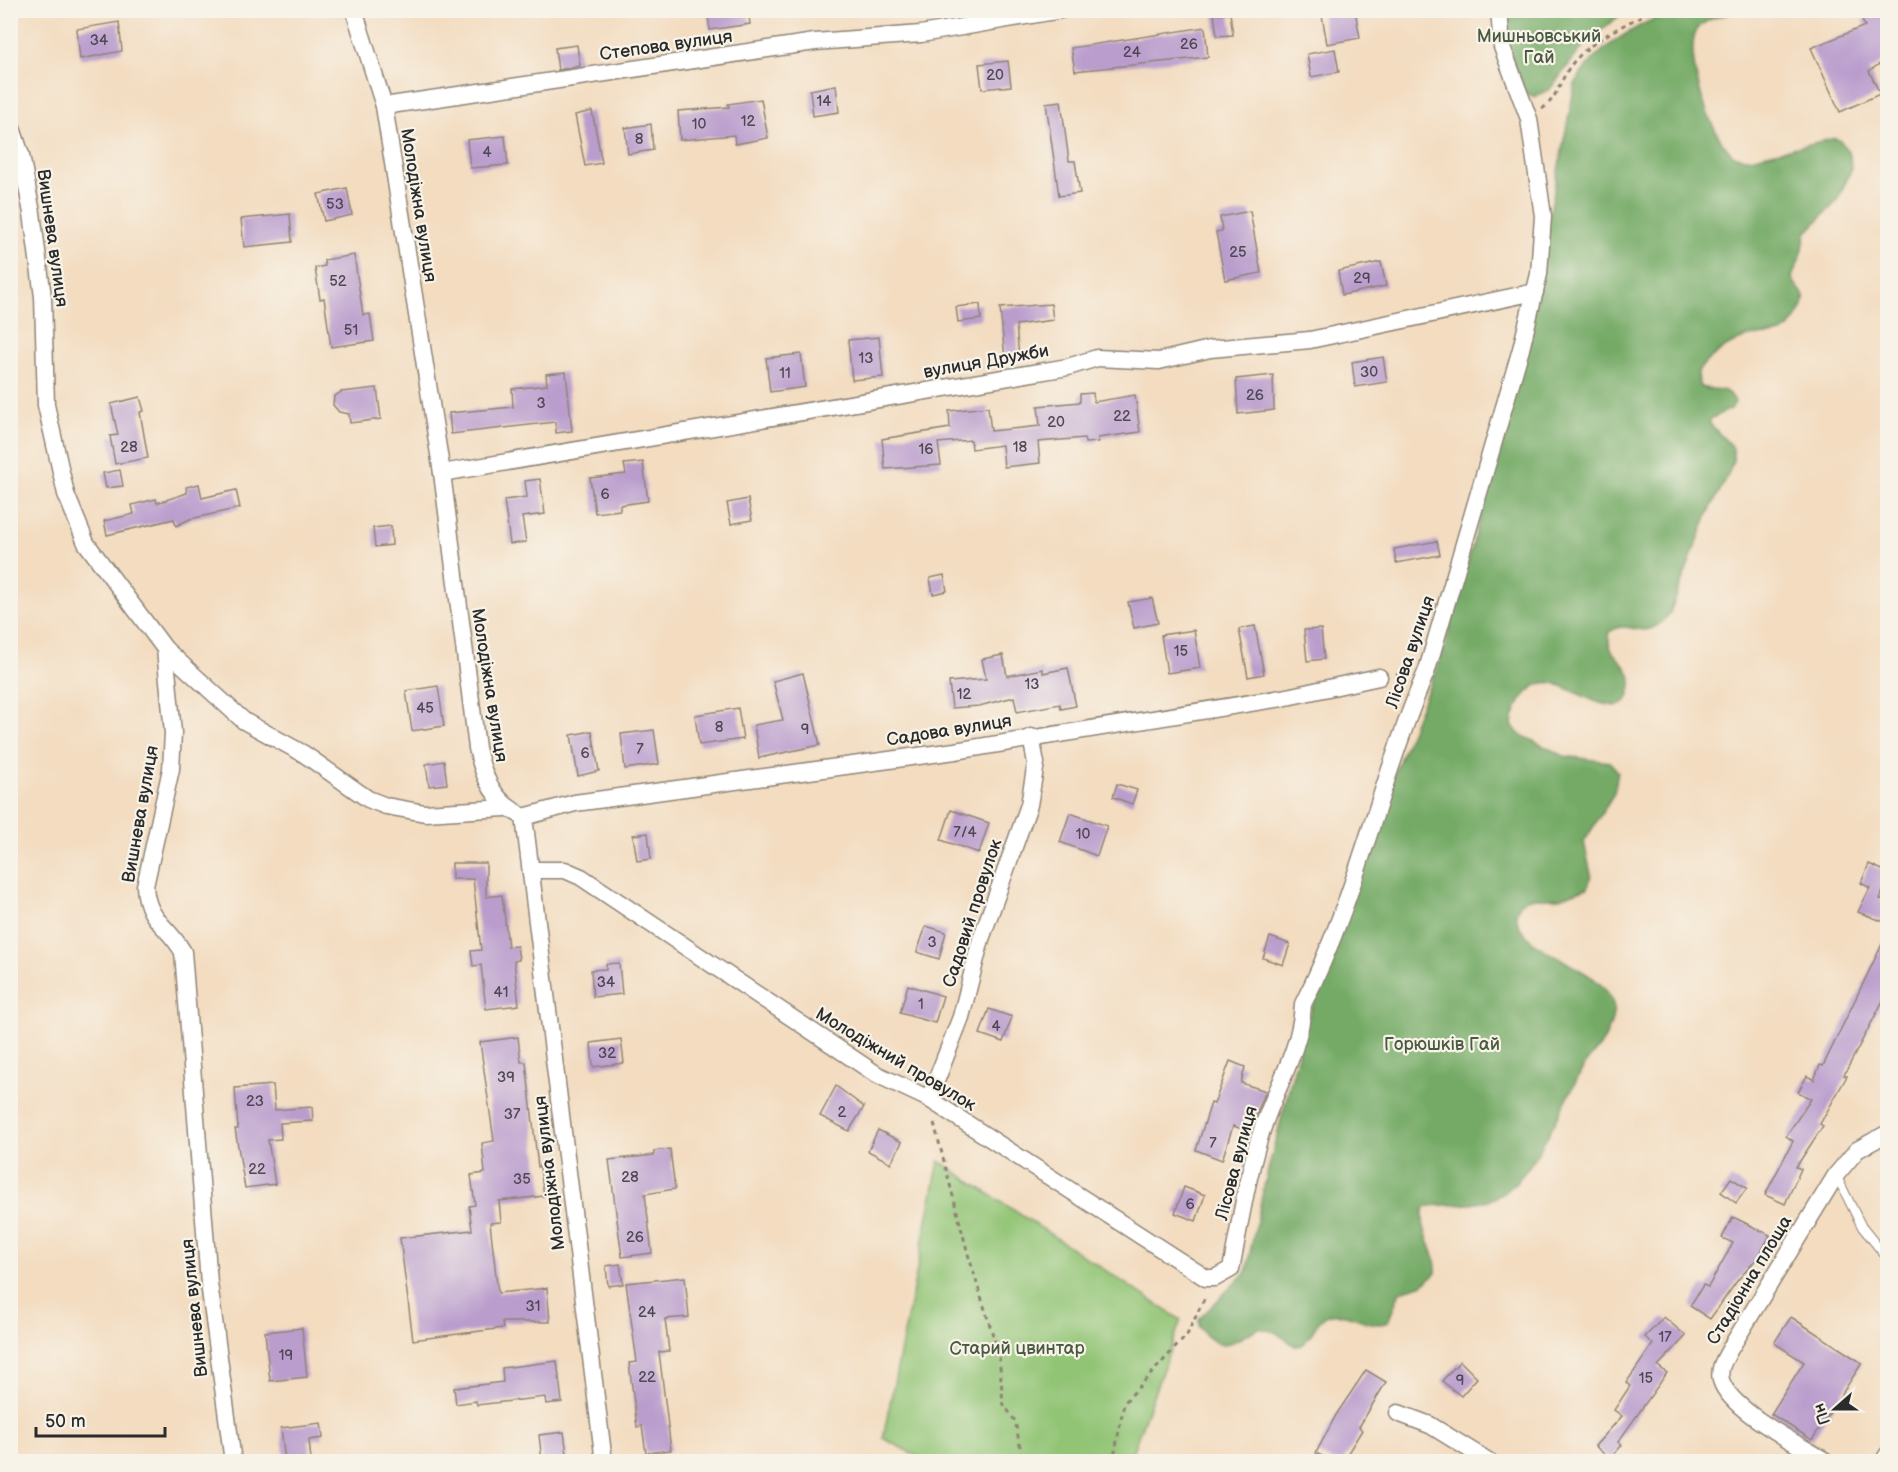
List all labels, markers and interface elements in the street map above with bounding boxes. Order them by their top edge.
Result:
street label: Степова вулиця [598,26,734,65]
park label: Мишньовський Гай [1477,26,1601,68]
house number: 34 [90,31,108,50]
house number: 26 [1180,35,1198,54]
house number: 24 [1123,43,1141,62]
house number: 20 [986,66,1004,85]
house number: 14 [817,92,831,111]
house number: 12 [741,112,755,131]
house number: 10 [692,115,706,134]
street label: Молодіжна вулиця [396,127,441,284]
house number: 8 [635,130,644,149]
house number: 4 [482,143,492,162]
street label: Вишнева вулиця [32,168,73,308]
house number: 53 [326,195,344,214]
house number: 25 [1229,243,1247,262]
house number: 29 [1353,269,1371,288]
house number: 52 [329,272,347,291]
house number: 51 [344,321,358,340]
street label: вулиця Дружби [922,340,1050,383]
house number: 13 [858,349,874,368]
house number: 30 [1360,363,1378,382]
house number: 11 [779,364,791,383]
house number: 26 [1246,386,1264,405]
house number: 3 [536,394,546,413]
house number: 22 [1113,407,1131,426]
house number: 20 [1047,413,1065,432]
house number: 28 [120,438,138,457]
house number: 18 [1013,438,1028,457]
house number: 16 [919,440,933,459]
house number: 6 [600,485,610,504]
street label: Лісова вулиця [1381,593,1440,712]
street label: Молодіжна вулиця [467,607,512,764]
house number: 15 [1174,642,1188,661]
house number: 13 [1024,675,1040,694]
house number: 12 [957,685,971,704]
house number: 45 [416,699,434,718]
street label: Садова вулиця [885,710,1013,751]
house number: 8 [715,718,724,737]
house number: 9 [801,720,809,739]
house number: 7 [636,740,644,759]
street label: Вишнева вулиця [118,744,163,884]
house number: 6 [580,744,590,763]
house number: 7/4 [953,823,977,842]
house number: 10 [1076,825,1090,844]
street label: Садовий провулок [939,836,1006,990]
house number: 3 [927,933,937,952]
house number: 34 [597,973,615,992]
house number: 41 [494,983,508,1002]
house number: 1 [918,995,924,1014]
street label: Молодіжний провулок [812,1003,980,1116]
house number: 4 [991,1017,1001,1036]
park label: Горюшків Гай [1384,1034,1500,1055]
house number: 32 [598,1044,616,1063]
house number: 39 [497,1068,515,1087]
house number: 23 [246,1092,264,1111]
street label: Молодіжна вулиця [530,1094,569,1251]
house number: 2 [838,1103,847,1122]
street label: Лісова вулиця [1211,1104,1262,1224]
house number: 37 [504,1105,521,1124]
house number: 7 [1209,1134,1217,1153]
house number: 22 [248,1160,266,1179]
house number: 28 [621,1168,639,1187]
house number: 35 [513,1170,531,1189]
house number: 6 [1185,1195,1195,1214]
street label: Стадіонна площа [1703,1212,1796,1349]
house number: 26 [626,1228,644,1247]
street label: Вишнева вулиця [177,1238,212,1378]
house number: 31 [525,1297,541,1316]
house number: 24 [638,1303,656,1322]
house number: 17 [1658,1328,1672,1347]
park label: Старий цвинтар [949,1338,1085,1359]
house number: 19 [279,1346,293,1365]
house number: 22 [638,1368,656,1387]
house number: 15 [1639,1369,1653,1388]
house number: 9 [1456,1371,1464,1390]
north arrow [1805,1379,1865,1439]
scale bar [36,1400,165,1438]
text: Пн [1810,1400,1835,1427]
text: 50 m [45,1411,86,1432]

